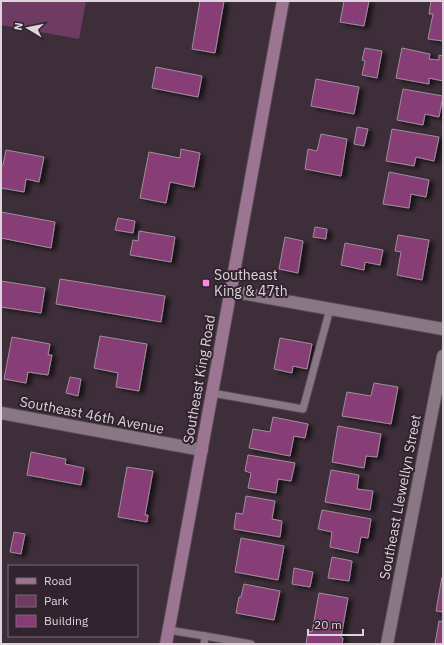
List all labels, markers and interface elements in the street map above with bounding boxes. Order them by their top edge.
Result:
north arrow [8,8,48,48]
text: N [11,21,26,31]
place label: Southeast King & 47th [214,266,288,300]
marker: Southeast King & 47th [201,278,211,288]
street label: Southeast King Road [179,313,219,445]
street label: Southeast 46th Avenue [18,392,166,438]
street label: Southeast Llewellyn Street [375,413,425,581]
legend [8,565,138,637]
text: Road [44,573,72,588]
text: Park [44,593,69,608]
scale bar [308,611,363,637]
text: Building [44,613,89,628]
text: 20 m [314,617,342,632]

